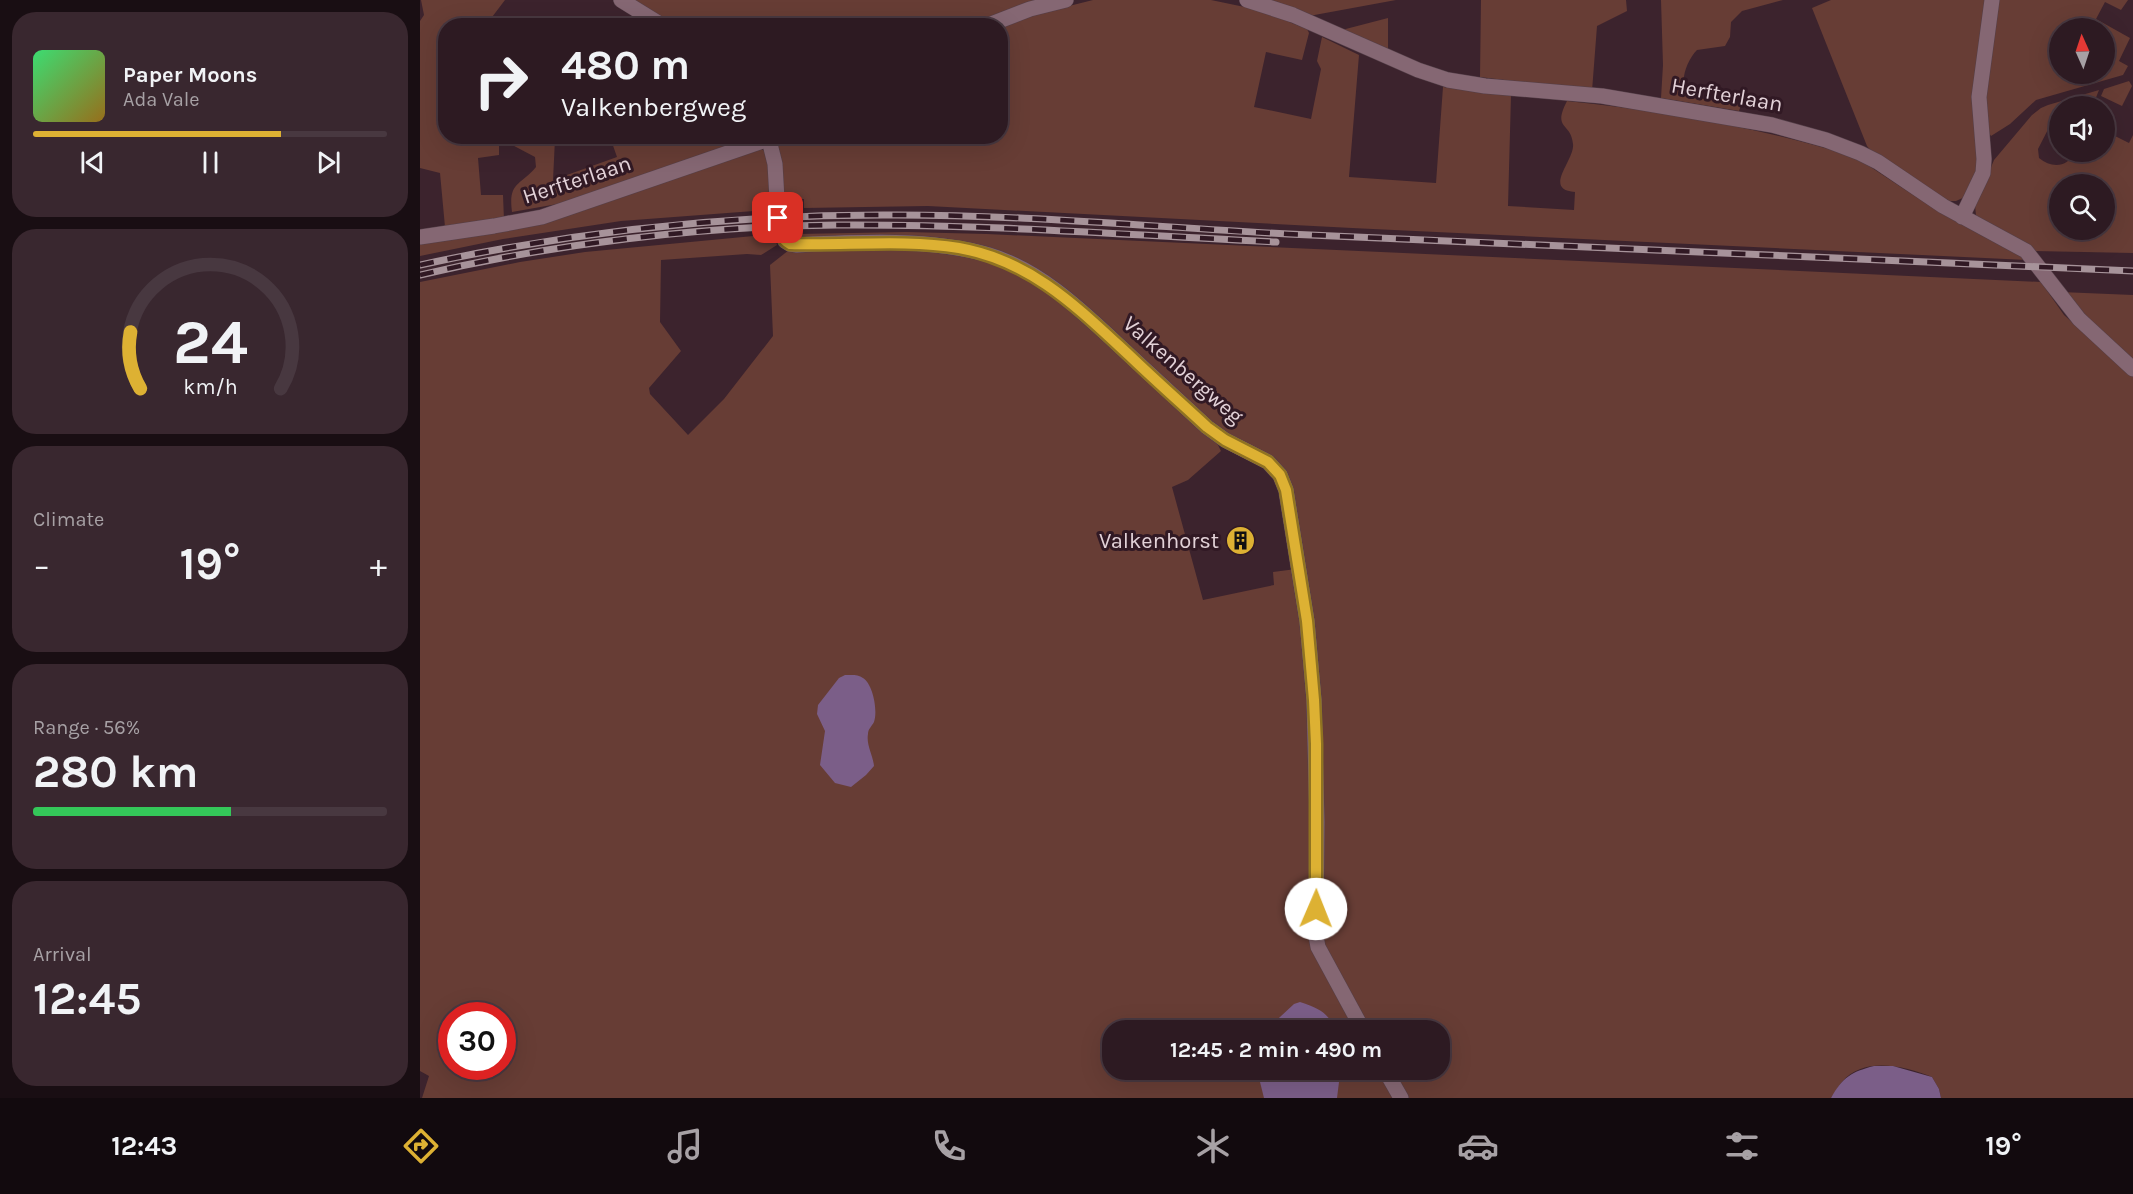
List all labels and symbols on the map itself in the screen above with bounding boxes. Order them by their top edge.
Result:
north arrow [2049,18,2115,84]
street label: Herfterlaan [1669,72,1785,118]
street label: Herfterlaan [519,150,635,210]
pin [752,192,803,243]
street label: Valkenbergweg [1118,311,1249,430]
building icon: Valkenhorst [1224,525,1256,557]
place label: Valkenhorst [1099,528,1219,554]
position arrow [1284,877,1348,941]
speed limit sign: 30 [438,1002,516,1080]

